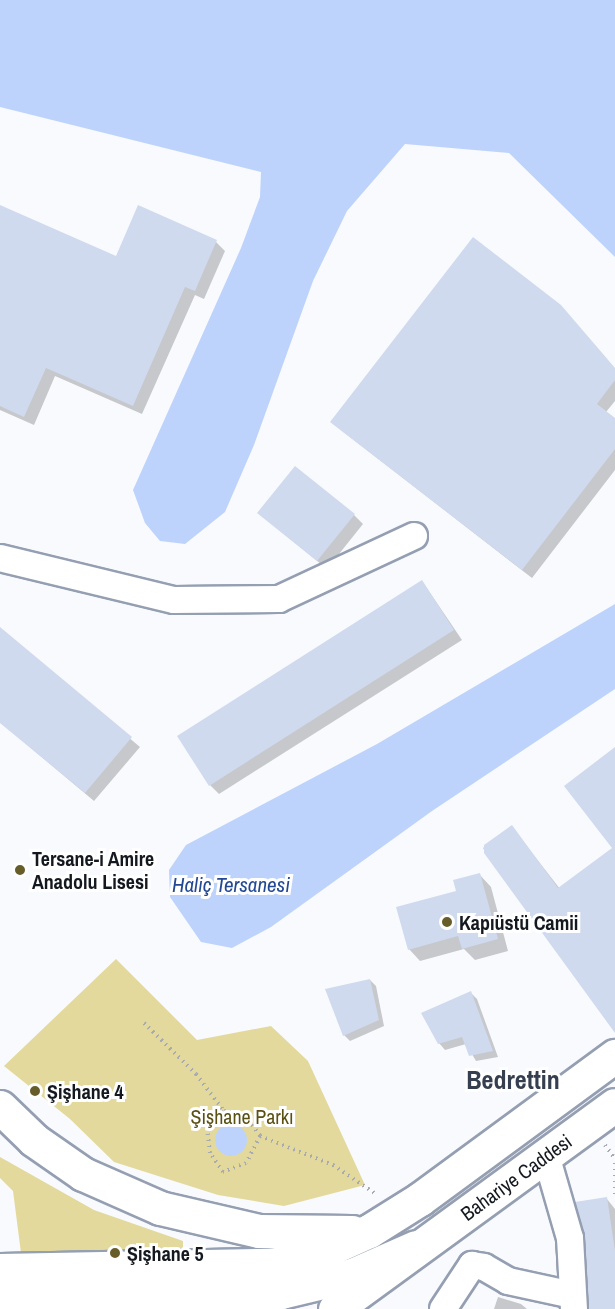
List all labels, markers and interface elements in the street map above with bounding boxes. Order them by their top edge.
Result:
place label: Tersane-i Amire Anadolu Lisesi [32,846,155,893]
marker: Tersane-i Amire Anadolu Lisesi [13,863,27,877]
water label: Haliç Tersanesi [172,872,290,898]
place label: Kapıüstü Camii [459,910,578,934]
marker: Kapıüstü Camii [440,915,454,929]
district label: Bedrettin [466,1064,560,1096]
place label: Şişhane 4 [47,1079,124,1103]
marker: Şişhane 4 [28,1084,42,1098]
park label: Şişhane Parkı [190,1104,294,1128]
street label: Bahariye Caddesi [456,1129,576,1225]
place label: Şişhane 5 [127,1241,204,1265]
marker: Şişhane 5 [108,1246,122,1260]

